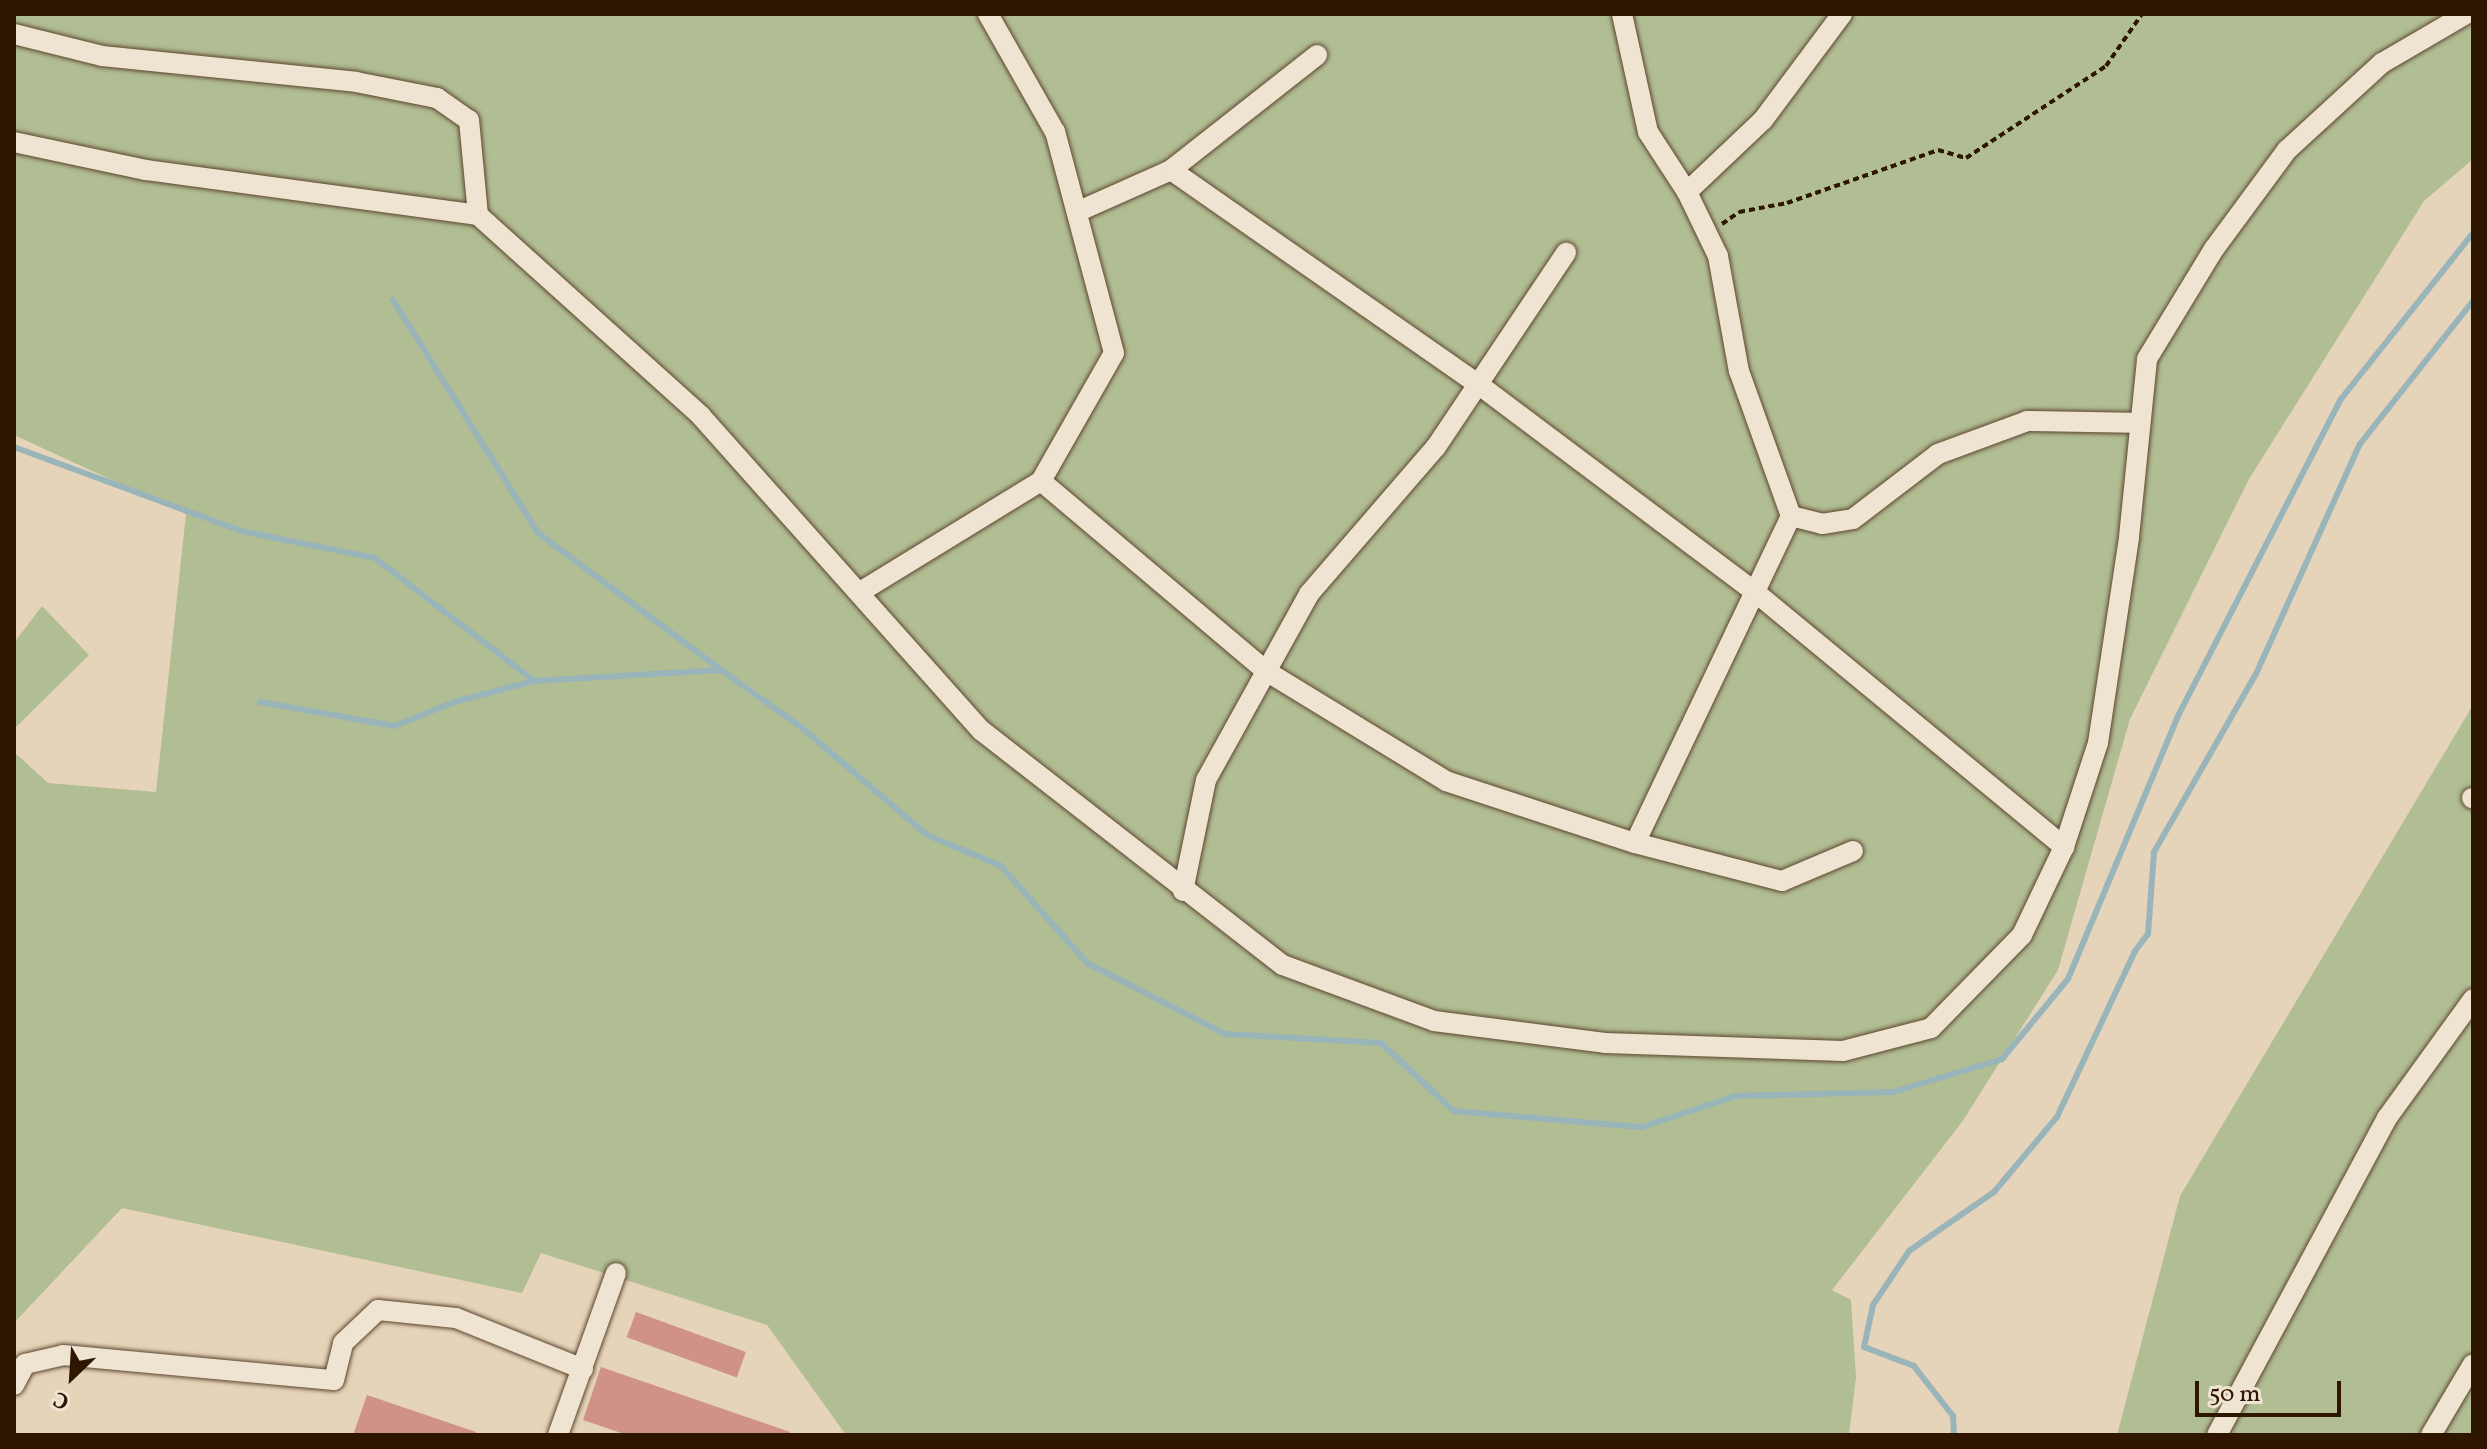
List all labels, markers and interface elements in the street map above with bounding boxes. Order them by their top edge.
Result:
north arrow [32,1337,112,1417]
scale bar [2199,1365,2345,1415]
text: 50 m [2209,1378,2261,1412]
text: С [49,1382,75,1416]

